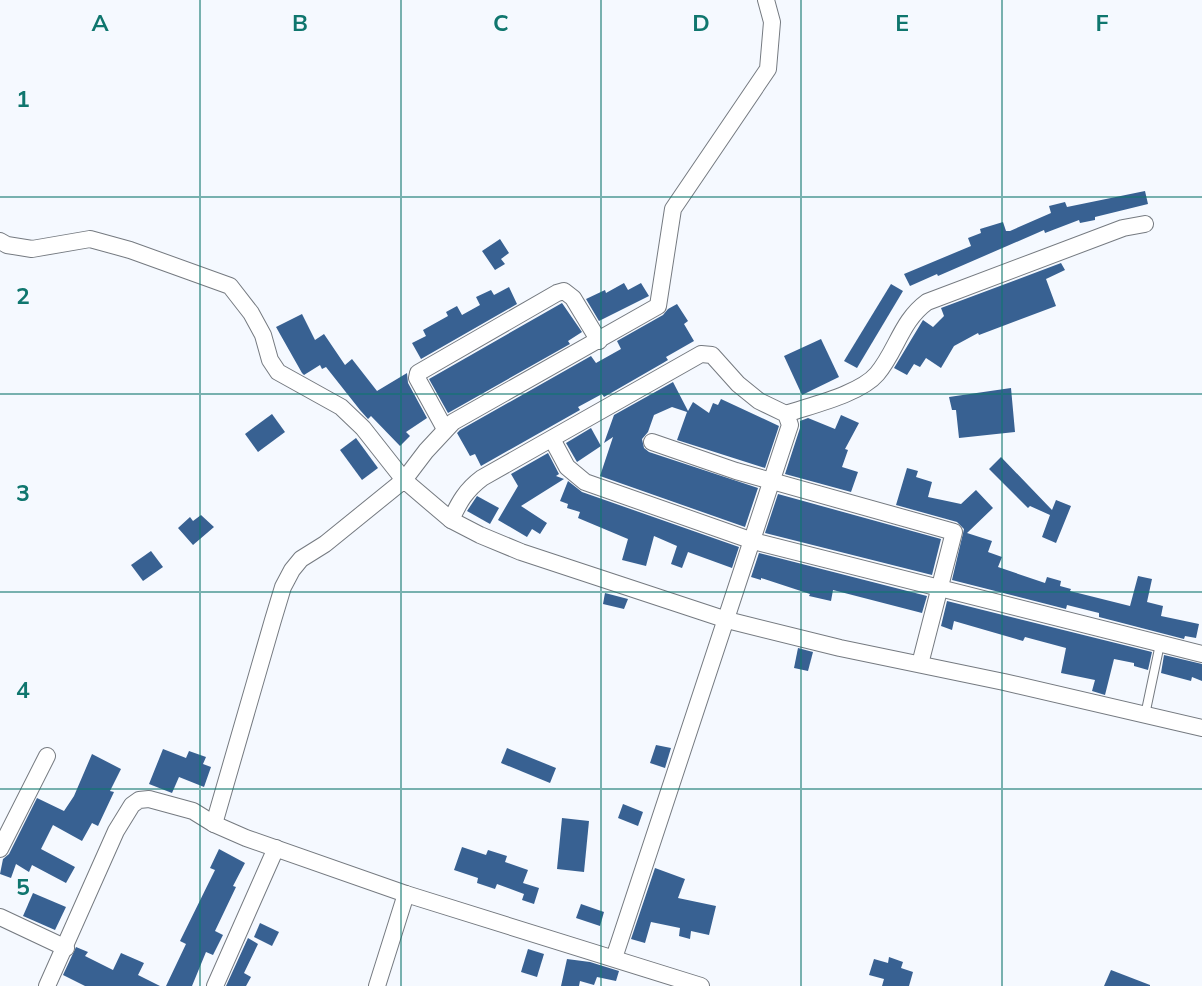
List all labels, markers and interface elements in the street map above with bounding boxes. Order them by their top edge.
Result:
text: A [91,8,109,37]
text: B [292,8,308,37]
text: C [493,8,509,37]
text: D [692,8,710,37]
text: E [895,8,909,37]
text: F [1095,8,1109,37]
text: 1 [16,84,30,113]
text: 2 [16,281,30,310]
text: 3 [16,478,30,507]
text: 4 [16,675,30,704]
text: 5 [16,872,30,901]

